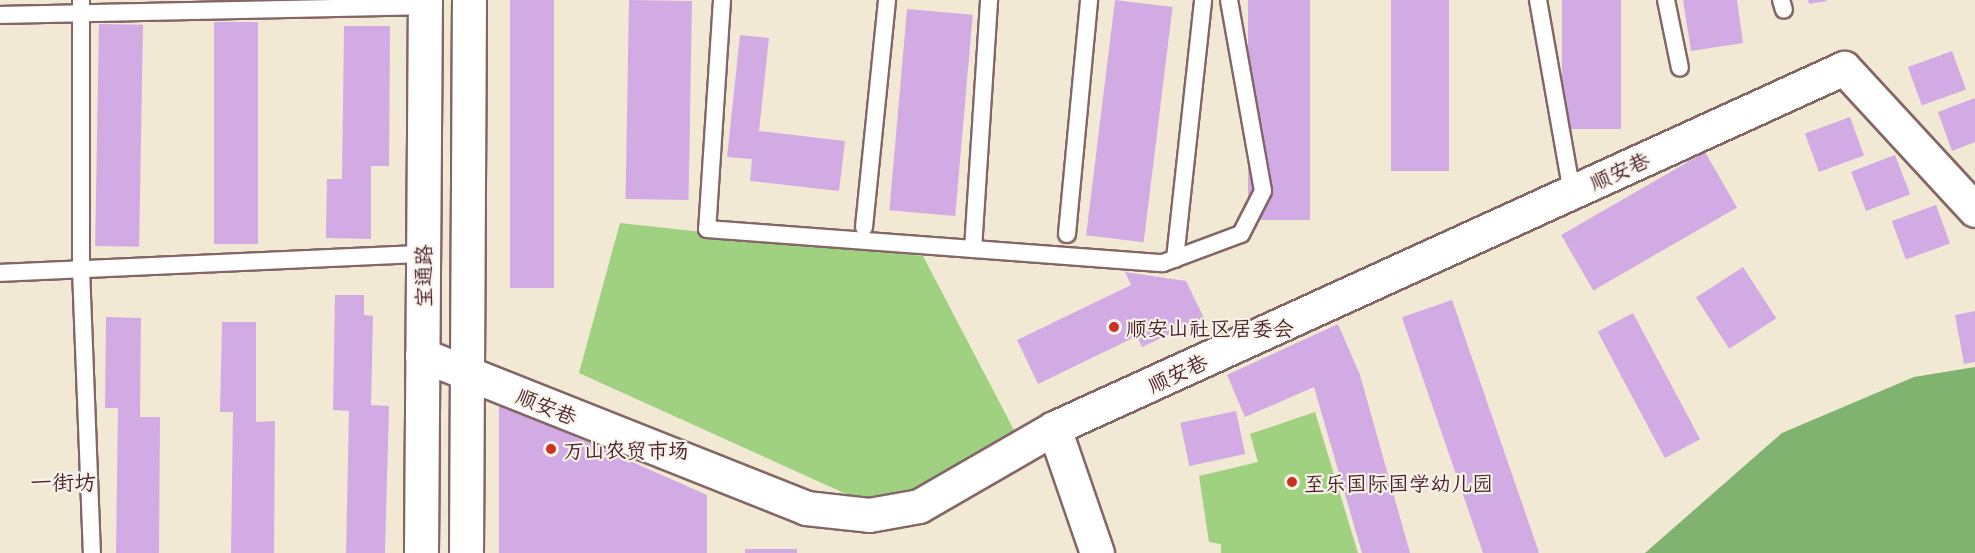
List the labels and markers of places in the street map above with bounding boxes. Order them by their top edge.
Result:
place label: 顺安山社区居委会 [1126,314,1294,340]
marker: 顺安山社区居委会 [1107,320,1121,334]
place label: 万山农贸市场 [563,436,689,462]
marker: 万山农贸市场 [544,442,558,456]
place label: 至乐国际国学幼儿园 [1304,469,1493,495]
marker: 至乐国际国学幼儿园 [1285,475,1299,489]

